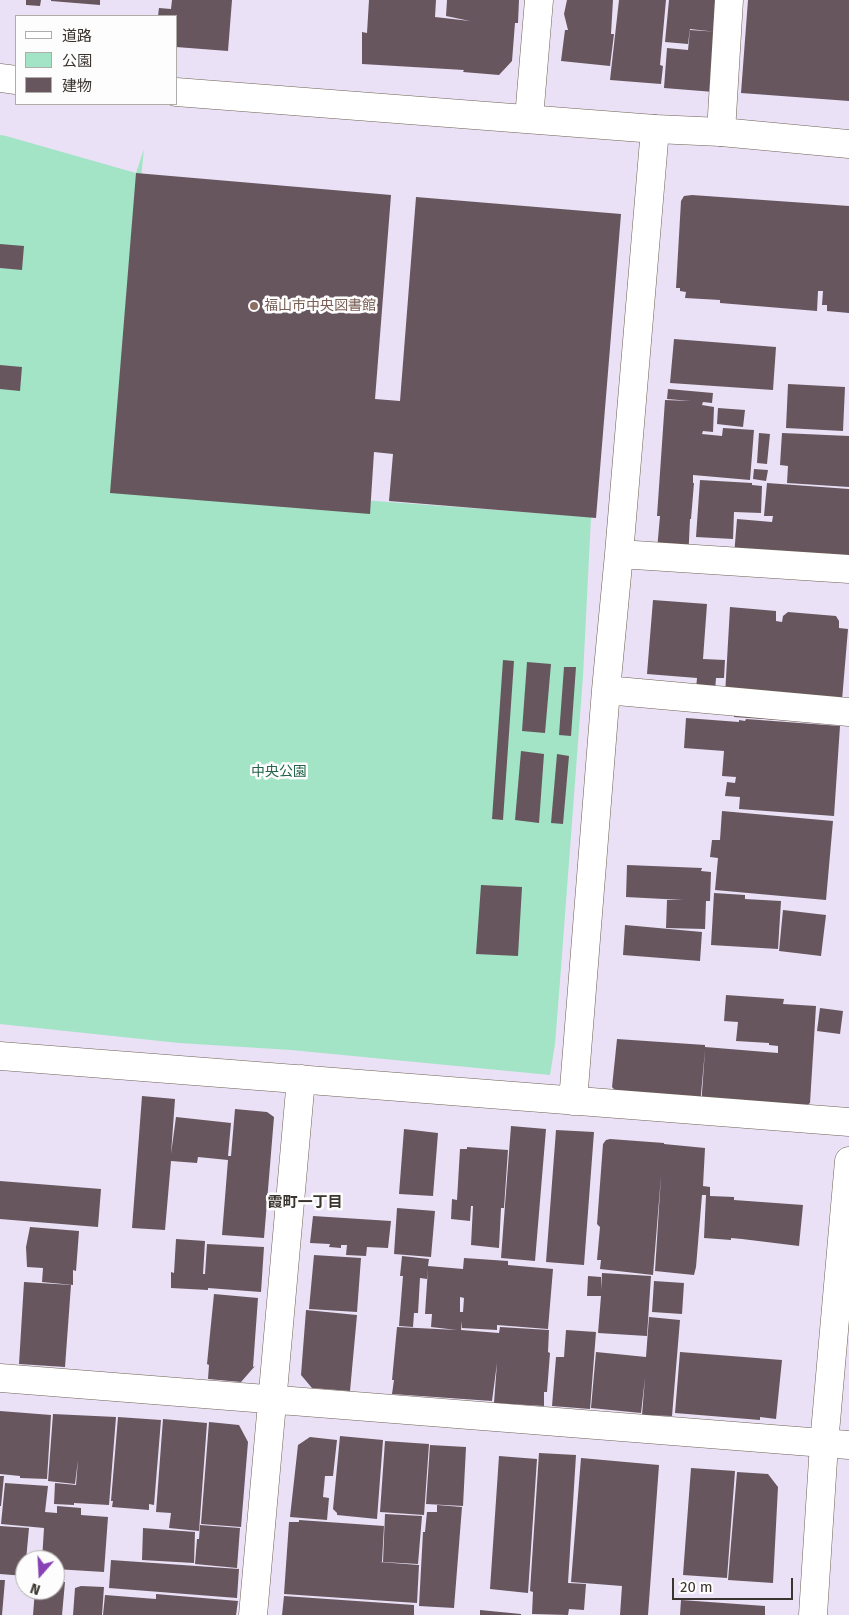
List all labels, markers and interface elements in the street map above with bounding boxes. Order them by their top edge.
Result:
legend [15,15,178,105]
text: 道路 [62,27,92,45]
text: 公園 [62,52,92,70]
text: 建物 [62,77,92,95]
place label: 福山市中央図書館 [264,298,376,314]
marker: 福山市中央図書館 [248,300,260,312]
park label: 中央公園 [251,764,307,780]
district label: 霞町一丁目 [268,1194,342,1212]
north arrow [15,1550,65,1600]
scale bar [674,1568,795,1600]
text: 20 m [680,1578,713,1596]
text: N [28,1579,42,1598]

